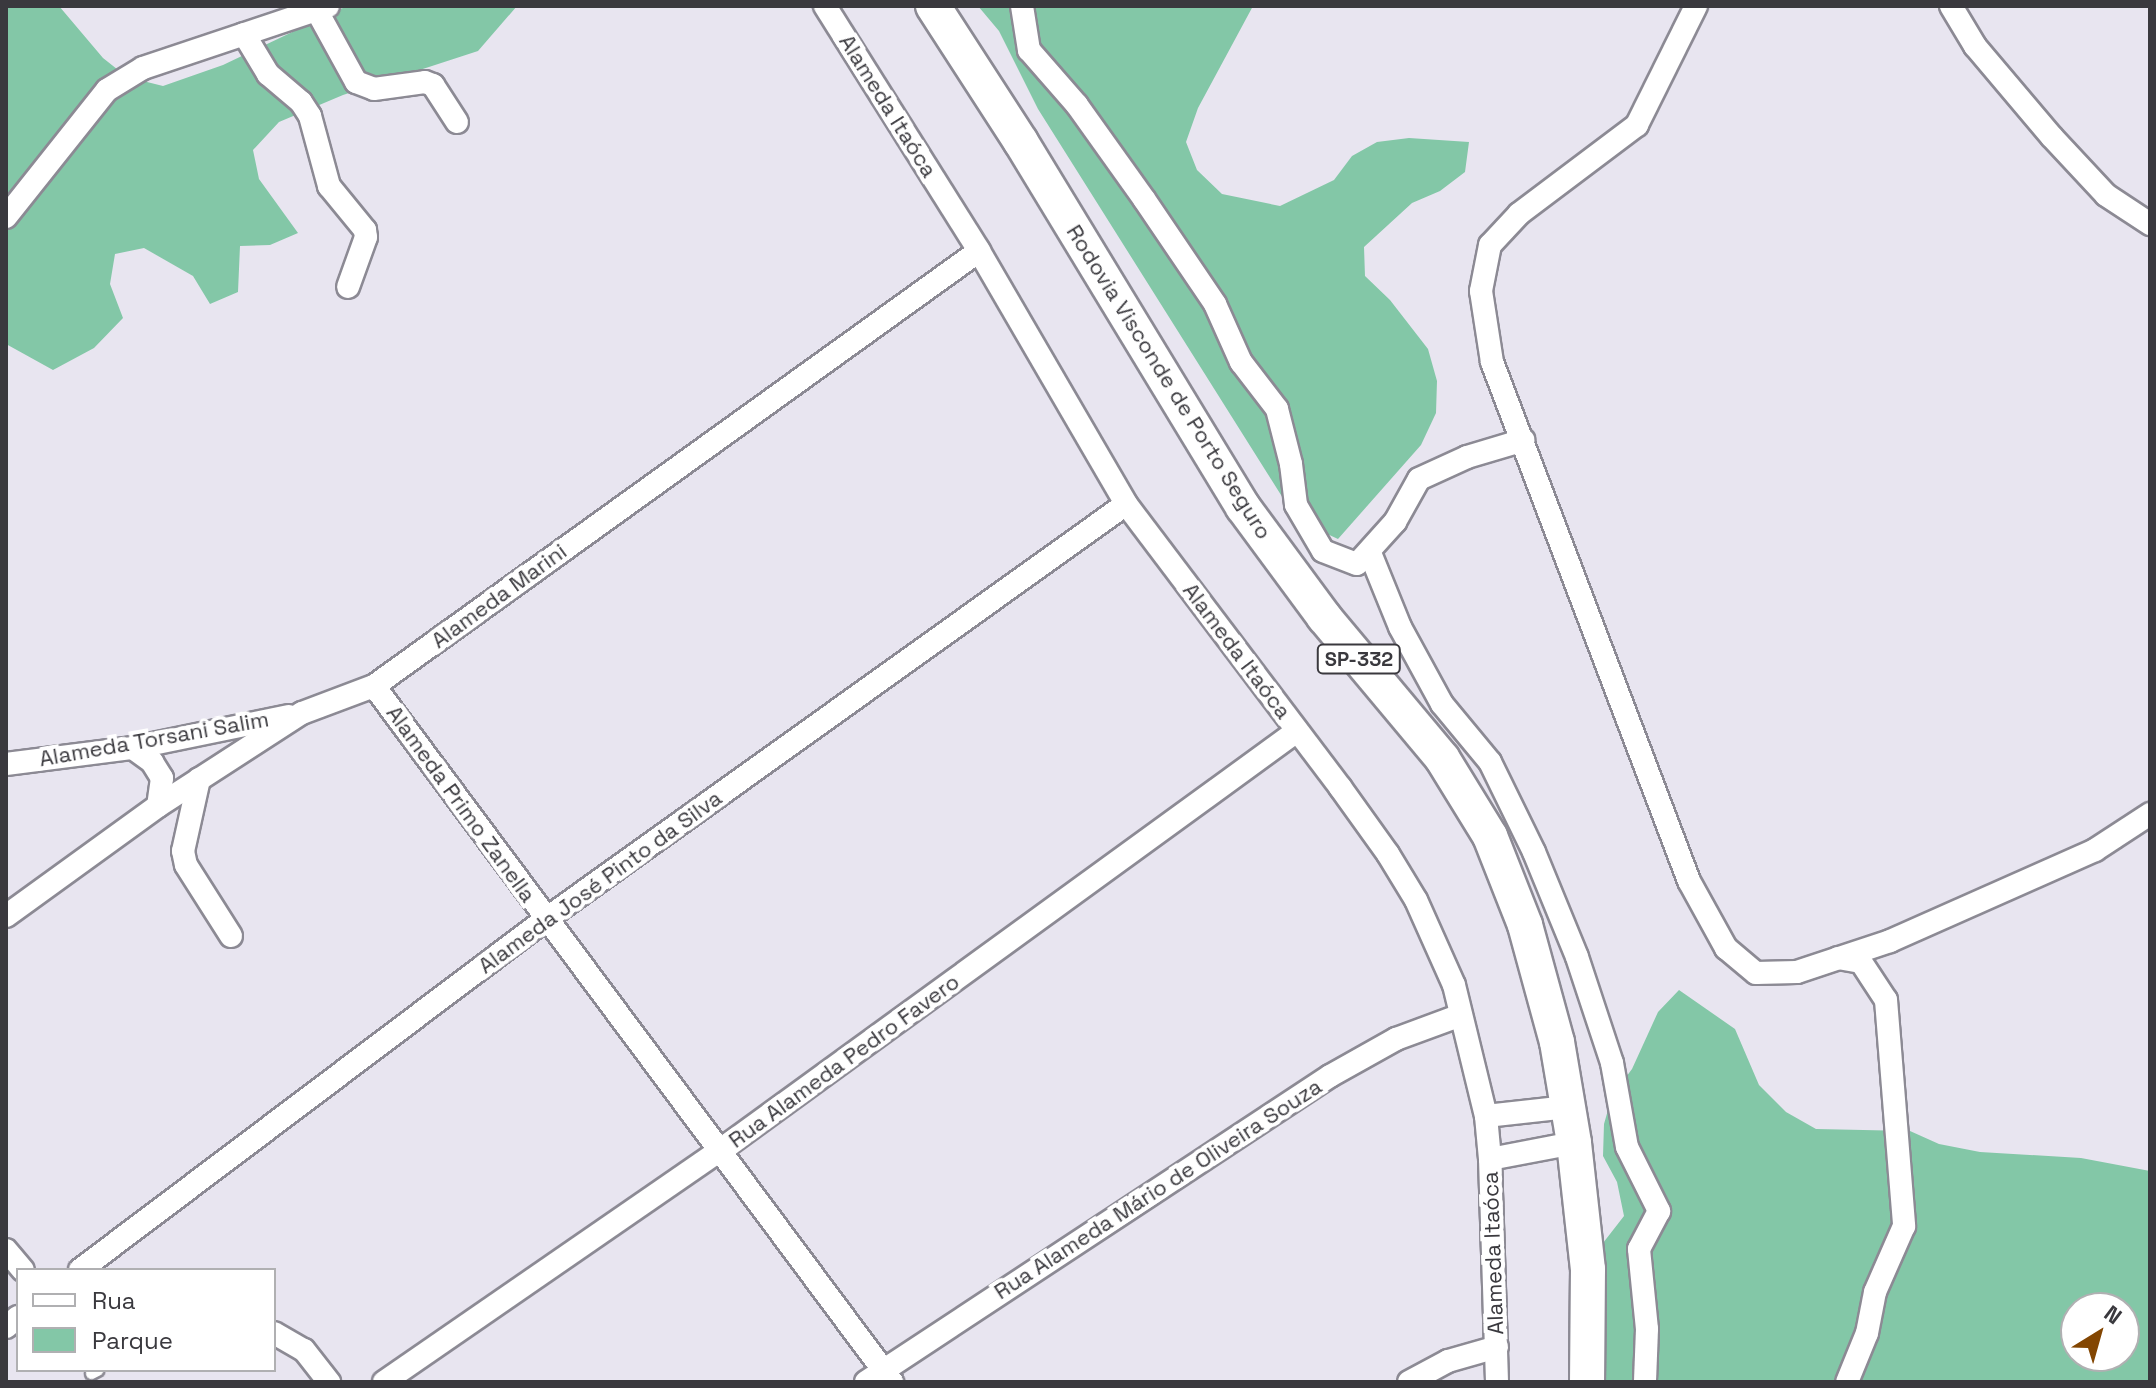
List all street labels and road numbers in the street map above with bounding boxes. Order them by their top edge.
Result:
street label: Alameda Itaóca [833,30,943,182]
street label: Rodovia Visconde de Porto Seguro [1061,220,1277,544]
street label: Alameda Marini [426,538,572,654]
street label: Alameda Itaóca [1177,578,1297,724]
road number: SP-332 [1315,643,1403,675]
street label: Alameda Primo Zanella [381,701,541,907]
street label: Alameda Torsani Salim [37,706,271,772]
street label: Alameda José Pinto da Silva [473,785,727,979]
street label: Rua Alameda Pedro Favero [723,968,965,1154]
street label: Rua Alameda Mário de Oliveira Souza [989,1073,1327,1305]
street label: Alameda Itaóca [1477,1171,1509,1335]

